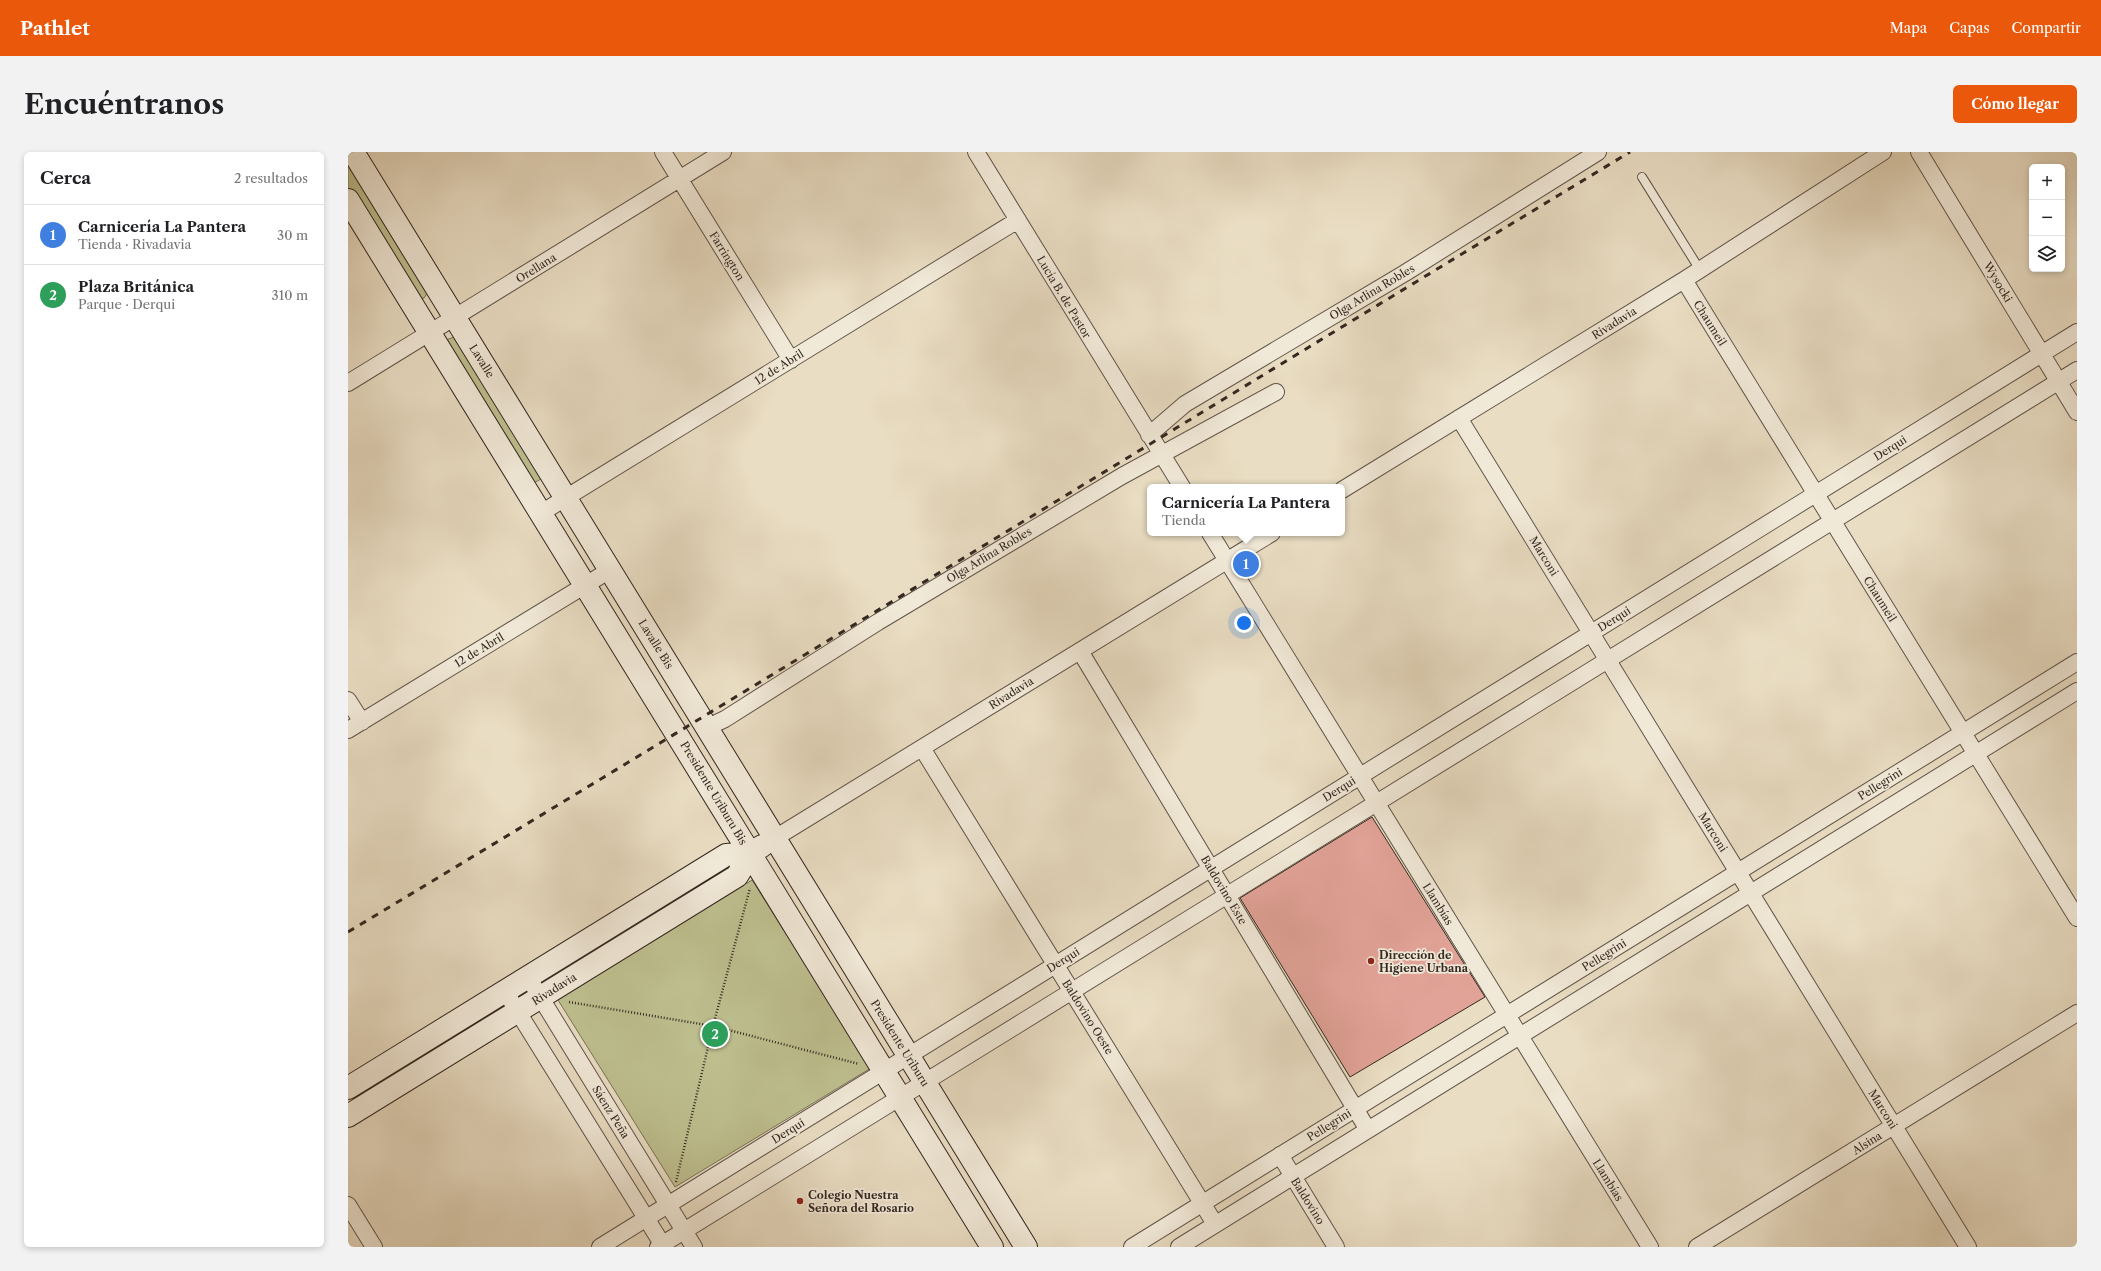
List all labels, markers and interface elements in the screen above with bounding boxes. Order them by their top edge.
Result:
text: Pathlet [20,17,90,40]
text: Mapa [1890,19,1927,37]
text: Capas [1949,19,1990,37]
text: Compartir [2012,19,2081,37]
button: Cómo llegar [1953,85,2077,123]
text: Encuéntranos [24,87,224,121]
map controls [2029,164,2065,272]
button: + [2029,164,2065,200]
text: Cerca [40,168,91,188]
text: 2 resultados [234,170,308,186]
button: − [2029,200,2065,236]
text: Carnicería La Pantera [78,217,246,236]
text: 1 [50,227,56,243]
text: 30 m [277,227,308,243]
street label: Farrington [706,229,748,283]
text: Tienda · Rivadavia [78,236,191,252]
button: layers [2029,236,2065,272]
street label: Orellana [513,250,559,286]
street label: Lucía B. de Pastor [1034,253,1094,341]
street label: Wysocki [1980,259,2016,305]
street label: Olga Arlina Robles [1327,261,1417,323]
text: Plaza Británica [78,277,194,296]
text: 2 [49,287,57,303]
text: 310 m [272,287,308,303]
text: Parque · Derqui [78,296,175,312]
street label: Chaumeil [1691,298,1730,349]
street label: Rivadavia [1589,304,1639,342]
street label: Lavalle [466,342,498,380]
street label: 12 de Abril [752,346,807,388]
street label: Derqui [1871,432,1910,464]
popup [1147,484,1345,536]
text: Carnicería La Pantera [1162,493,1330,512]
text: Tienda [1162,512,1206,528]
street label: Olga Arlina Robles [944,524,1034,586]
street label: Marconi [1526,534,1562,579]
pin: 1 [1233,549,1259,579]
street label: Chaumeil [1861,574,1900,625]
street label: Derqui [1595,603,1634,635]
your location [1234,613,1254,633]
street label: Lavalle Bis [635,617,677,671]
street label: 12 de Abril [452,629,507,670]
street label: Rivadavia [986,674,1036,712]
street label: Presidente Uriburu Bis [677,739,751,848]
street label: Pellegrini [1855,765,1905,803]
street label: Derqui [1320,773,1359,805]
street label: Marconi [1695,810,1731,855]
street label: Baldovino Este [1198,853,1250,927]
street label: Llambías [1420,880,1457,928]
street label: Pellegrini [1579,936,1629,974]
street label: Derqui [1044,944,1083,976]
place label: Dirección de Higiene Urbana [1379,948,1469,975]
marker: Dirección de Higiene Urbana [1366,956,1376,966]
street label: Rivadavia [529,970,579,1008]
street label: Baldovino Oeste [1059,977,1117,1057]
street label: Presidente Uriburu [868,997,932,1089]
pin: 2 [702,1019,728,1049]
street label: Sáenz Peña [589,1083,633,1141]
street label: Marconi [1865,1087,1901,1132]
street label: Pellegrini [1304,1106,1354,1144]
street label: Derqui [769,1115,808,1147]
street label: Alsina [1849,1128,1885,1158]
street label: Llambías [1590,1156,1627,1204]
street label: Baldovino [1288,1175,1328,1227]
place label: Colegio Nuestra Señora del Rosario [808,1188,914,1215]
marker: Colegio Nuestra Señora del Rosario [795,1196,805,1206]

